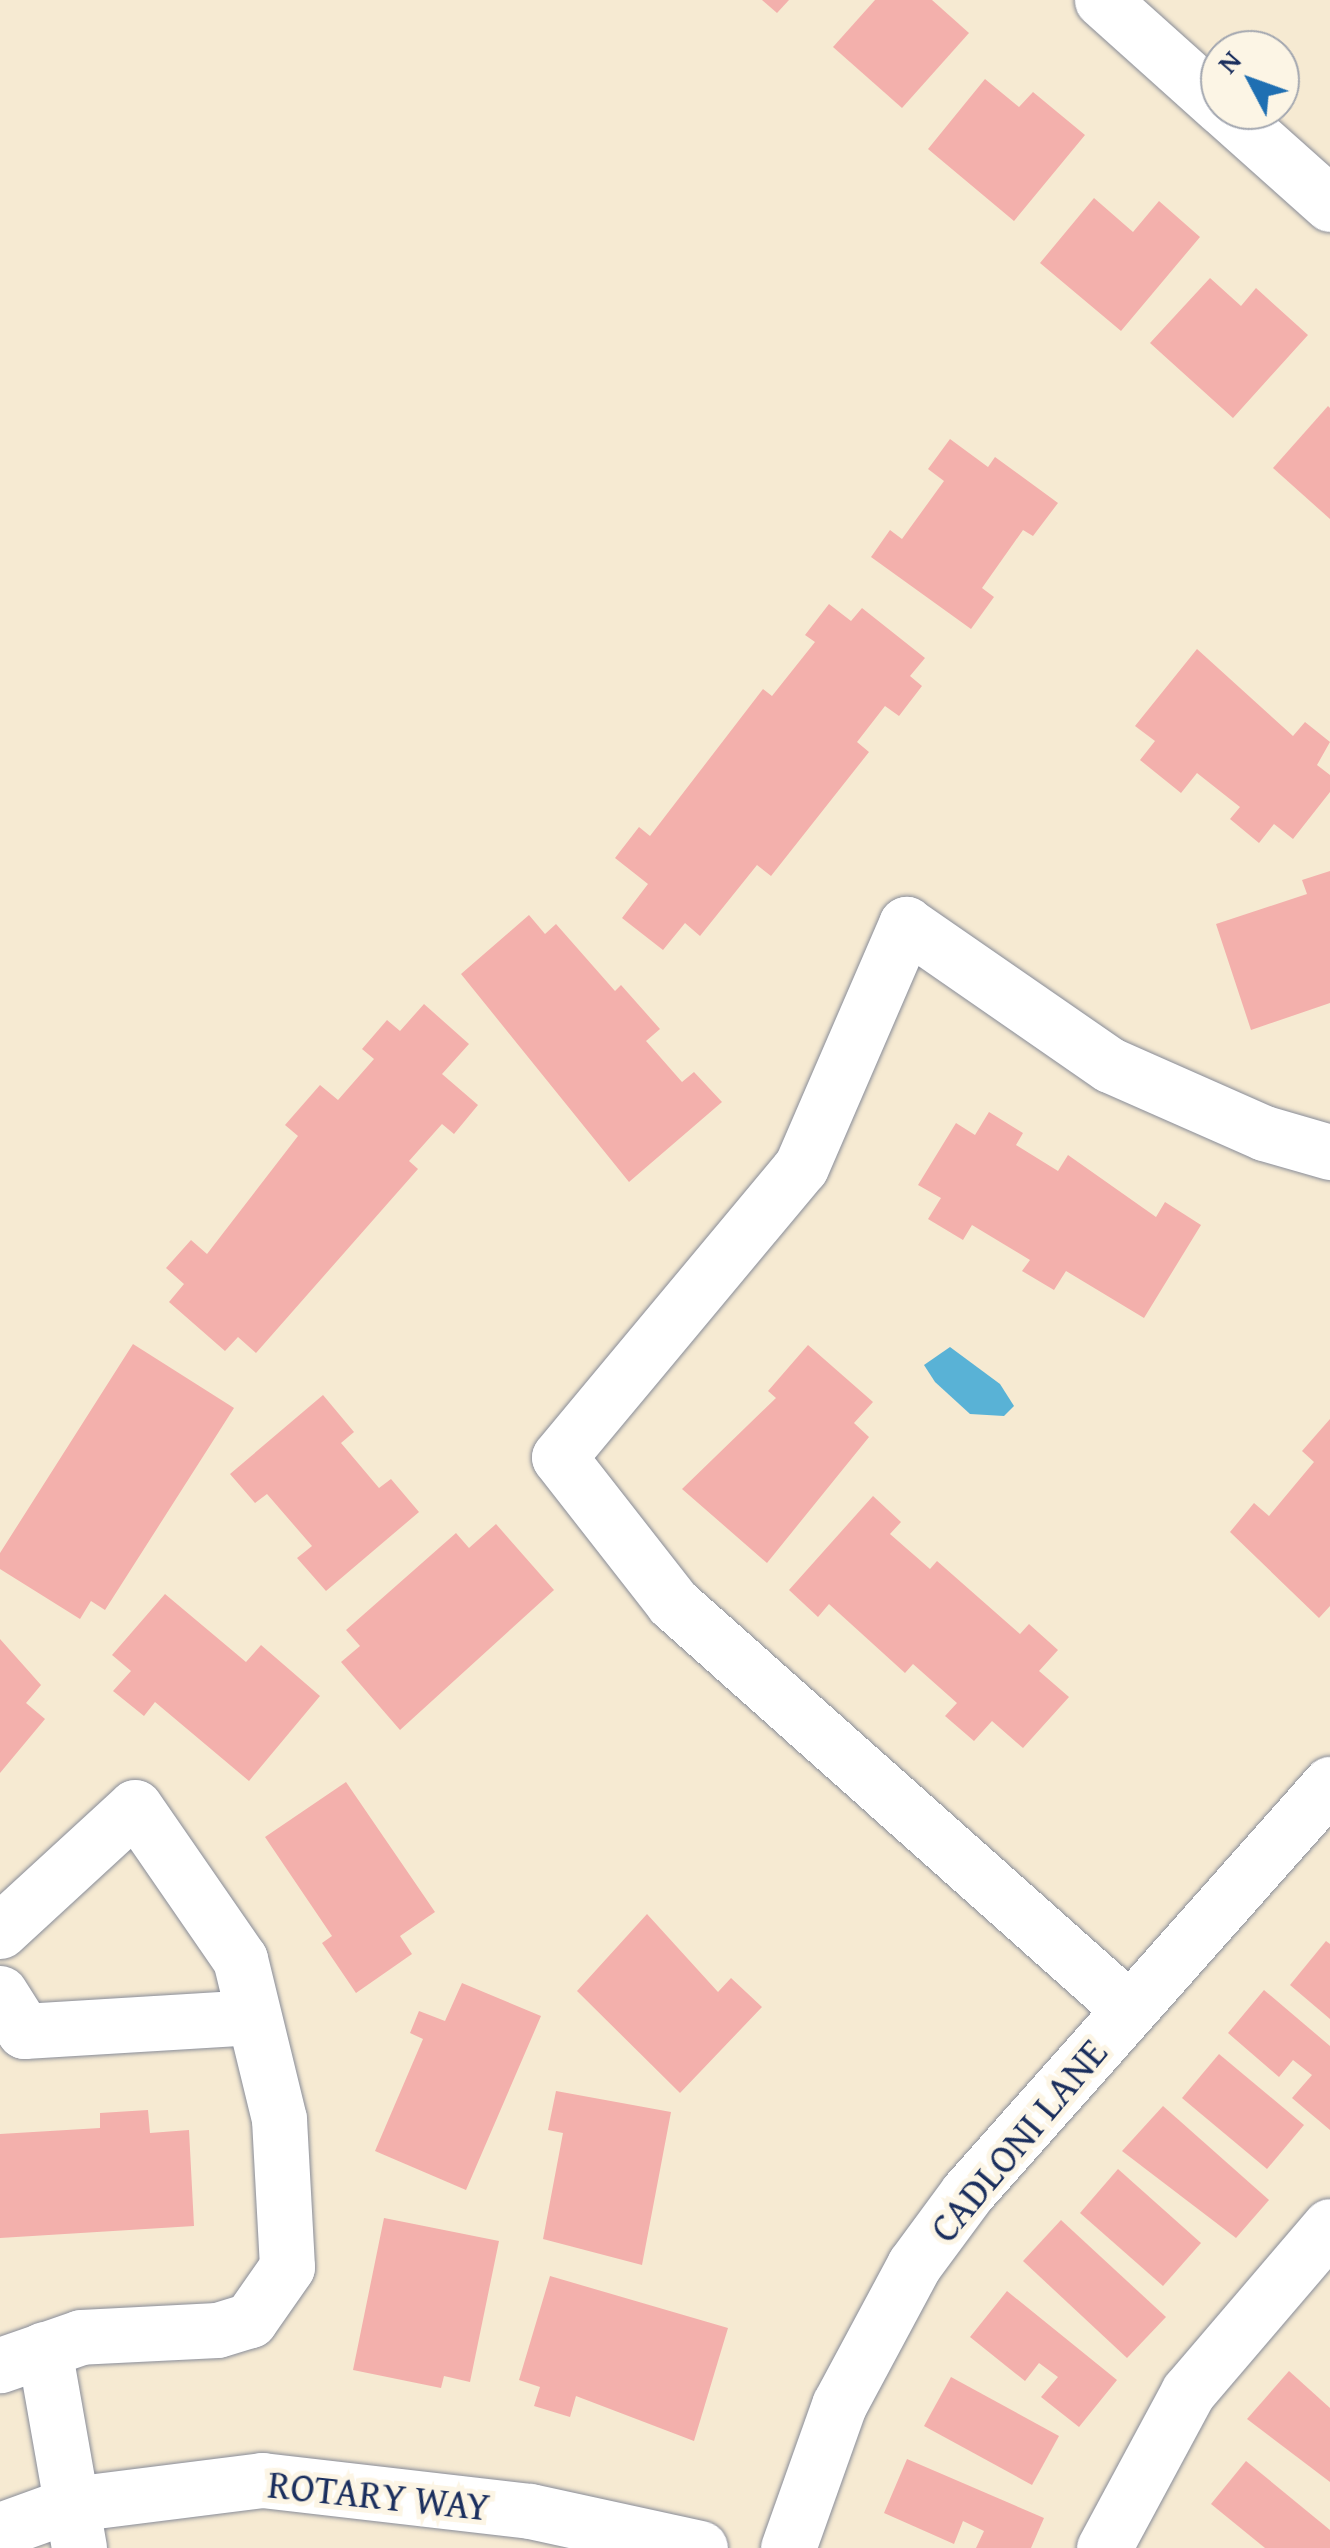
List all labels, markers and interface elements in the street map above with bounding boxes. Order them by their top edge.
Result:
north arrow [1200,30,1300,130]
text: N [1207,41,1250,82]
street label: CADLONI LANE [919,2029,1117,2251]
street label: ROTARY WAY [266,2459,492,2531]

